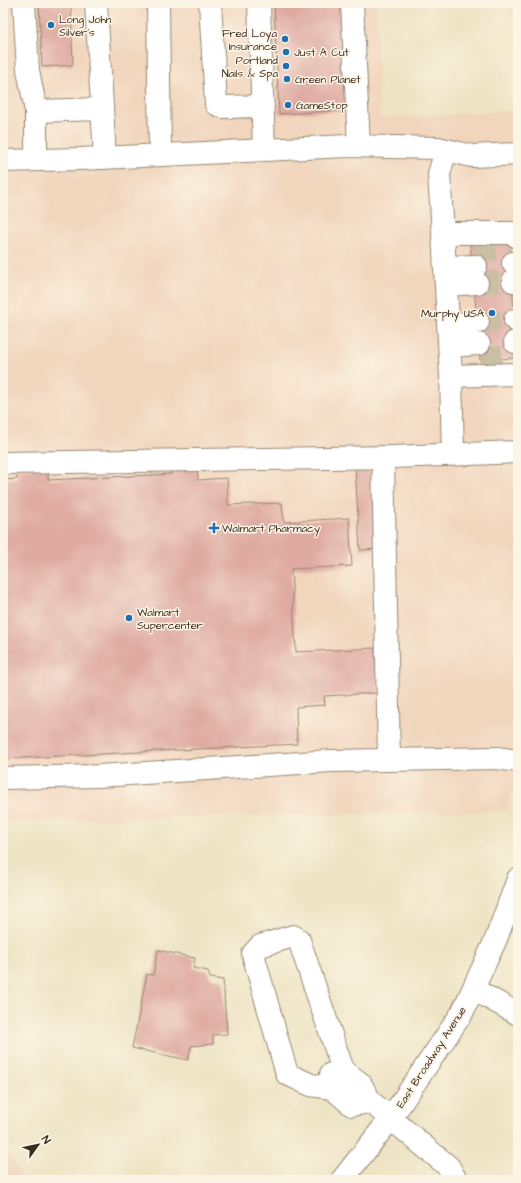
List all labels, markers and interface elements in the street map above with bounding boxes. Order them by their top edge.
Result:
place label: Long John Silver's [59,12,112,40]
marker: Long John Silver's [46,20,56,30]
place label: Fred Loya Insurance [222,26,277,54]
marker: Fred Loya Insurance [280,34,290,44]
place label: Just A Cut [294,45,350,60]
marker: Just A Cut [281,47,291,57]
place label: Portland Nails & Spa [222,53,278,81]
marker: Portland Nails & Spa [281,61,291,71]
place label: Green Planet [295,72,361,87]
marker: Green Planet [282,74,292,84]
place label: GameStop [296,98,348,113]
marker: GameStop [283,100,293,110]
place label: Murphy USA [421,306,484,322]
marker: Murphy USA [487,308,497,318]
place label: Walmart Pharmacy [222,521,320,537]
marker: Walmart Pharmacy [209,523,219,533]
place label: Walmart Supercenter [137,605,203,633]
marker: Walmart Supercenter [124,613,134,623]
street label: East Broadway Avenue [393,1003,471,1112]
north arrow [18,1125,58,1165]
text: N [38,1133,54,1147]

